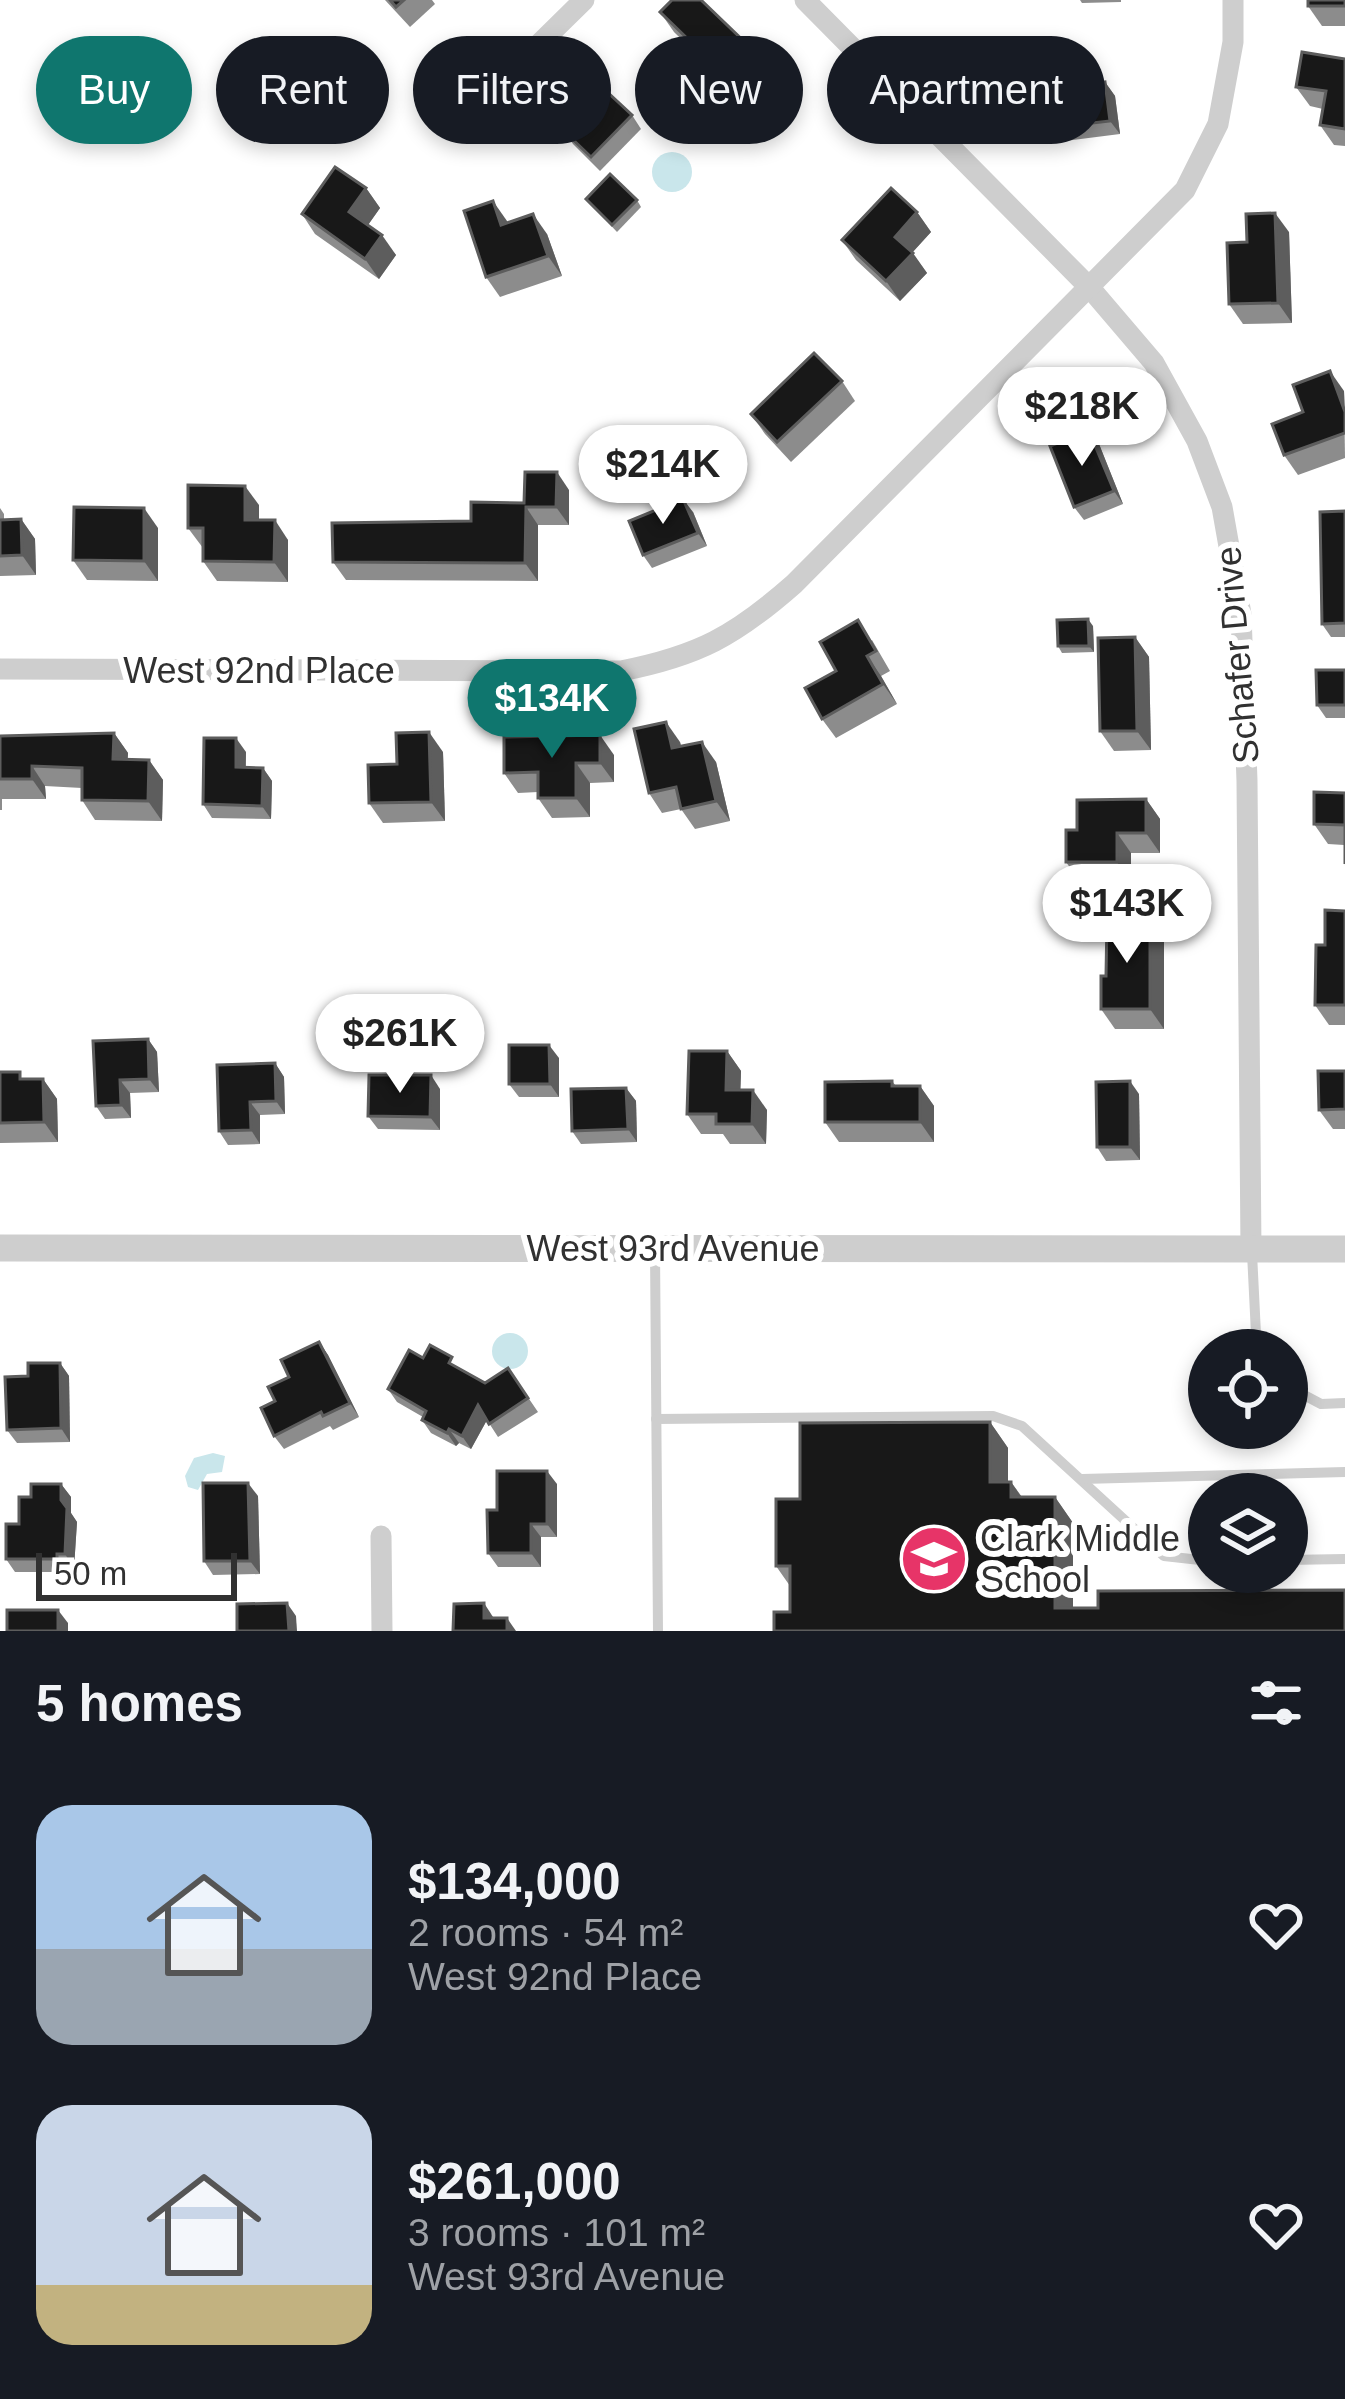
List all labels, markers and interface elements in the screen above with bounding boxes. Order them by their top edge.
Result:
chip: Buy [36,36,192,144]
chip: Rent [216,36,389,144]
chip: Filters [413,36,611,144]
chip: New [635,36,803,144]
chip: Apartment [827,36,1105,144]
pin: $218K [998,367,1166,469]
text: $218K [1025,384,1139,427]
pin: $214K [579,425,747,527]
text: $214K [606,442,720,485]
street label: Schafer Drive [1207,545,1267,765]
street label: West 92nd Place [123,650,395,691]
pin: $134K [468,659,636,761]
text: $134K [495,676,609,719]
pin: $143K [1043,864,1211,966]
text: $143K [1070,881,1184,924]
pin: $261K [316,994,484,1096]
text: $261K [343,1011,457,1054]
street label: West 93rd Avenue [527,1228,819,1269]
map controls [1188,1329,1308,1593]
button: locate [1188,1329,1308,1449]
button: layers [1188,1473,1308,1593]
place label: Clark Middle School [980,1518,1180,1600]
school or university icon: Clark Middle School [899,1524,969,1594]
scale bar [36,1547,237,1600]
text: 50 m [54,1555,127,1592]
icon: filters [1243,1670,1309,1736]
text: 5 homes [36,1675,243,1732]
icon: home [132,1853,276,1997]
text: $134,000 [408,1853,621,1910]
icon: heart [1243,1892,1309,1958]
text: 2 rooms · 54 m² [408,1911,683,1954]
text: West 92nd Place [408,1955,702,1998]
icon: home [132,2153,276,2297]
text: $261,000 [408,2153,621,2210]
icon: heart [1243,2192,1309,2258]
text: 3 rooms · 101 m² [408,2211,705,2254]
text: West 93rd Avenue [408,2255,725,2298]

